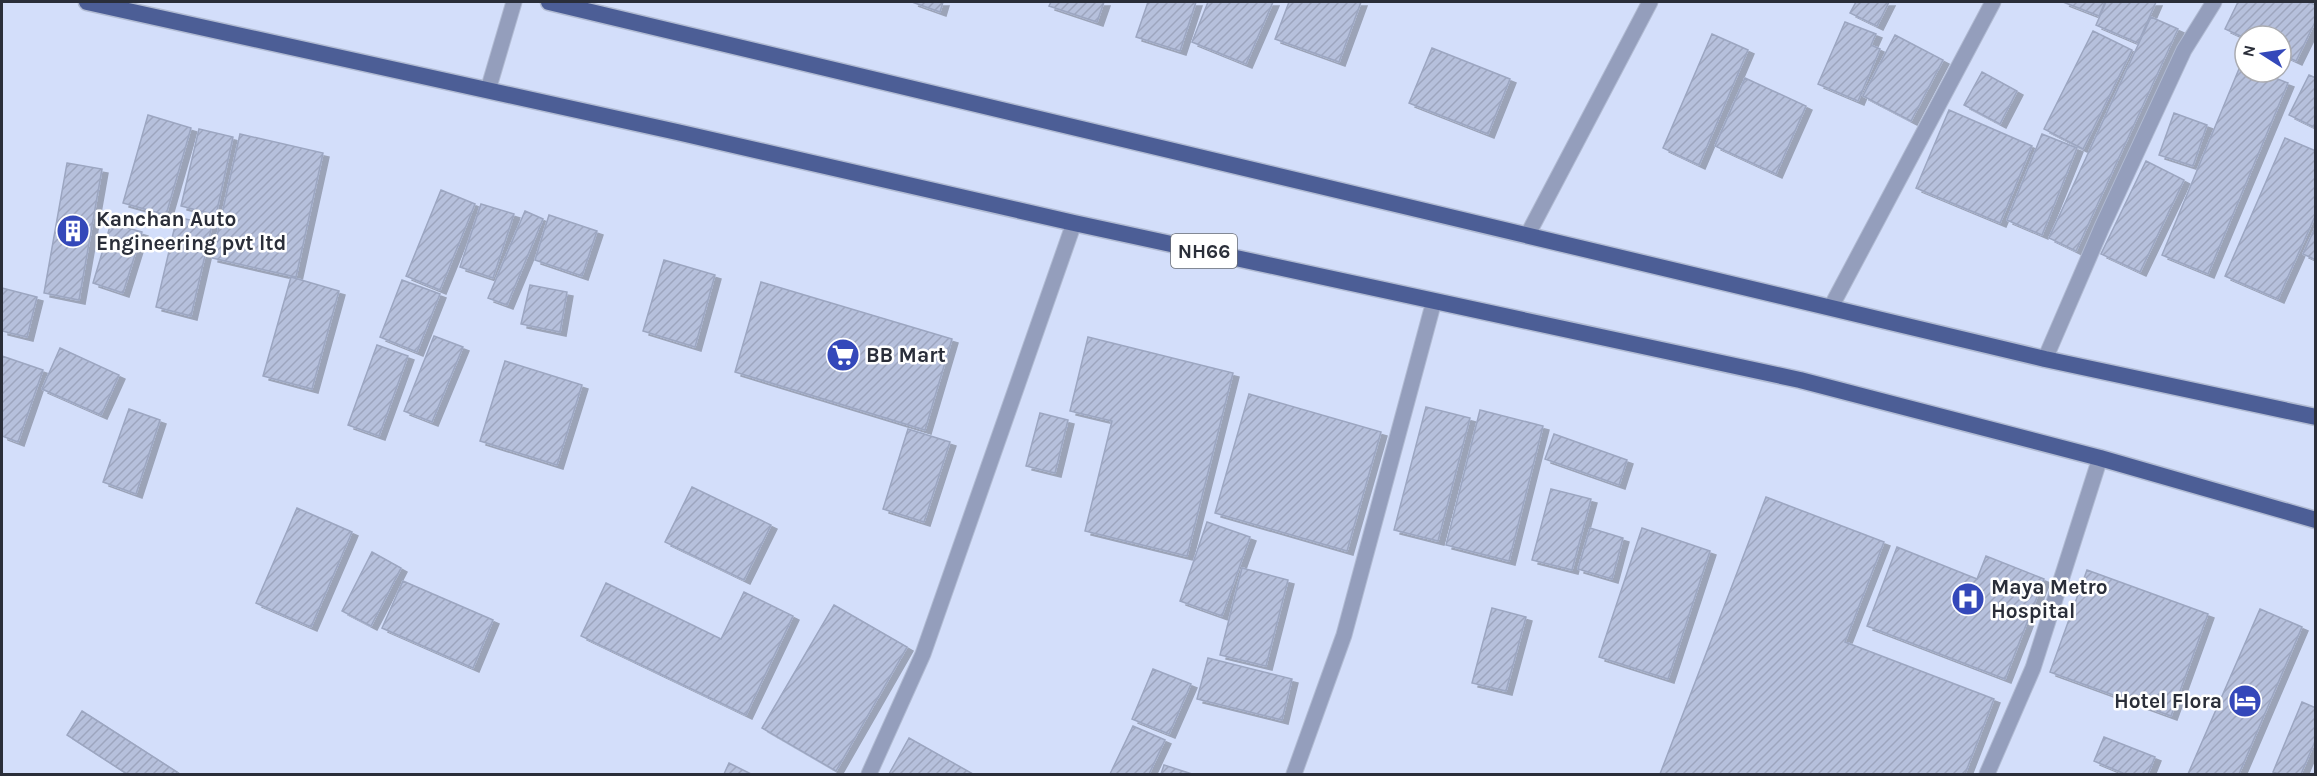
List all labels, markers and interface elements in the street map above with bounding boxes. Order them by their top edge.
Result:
north arrow [2233,24,2293,84]
text: N [2238,43,2259,59]
place label: Kanchan Auto Engineering pvt ltd [96,207,286,255]
building icon: Kanchan Auto Engineering pvt ltd [55,213,91,249]
road number: NH66 [1171,234,1237,268]
supermarket icon: BB Mart [825,337,861,373]
place label: BB Mart [866,343,946,367]
place label: Maya Metro Hospital [1991,575,2108,623]
hospital icon: Maya Metro Hospital [1950,581,1986,617]
hotel icon: Hotel Flora [2227,683,2263,719]
place label: Hotel Flora [2114,689,2222,713]

